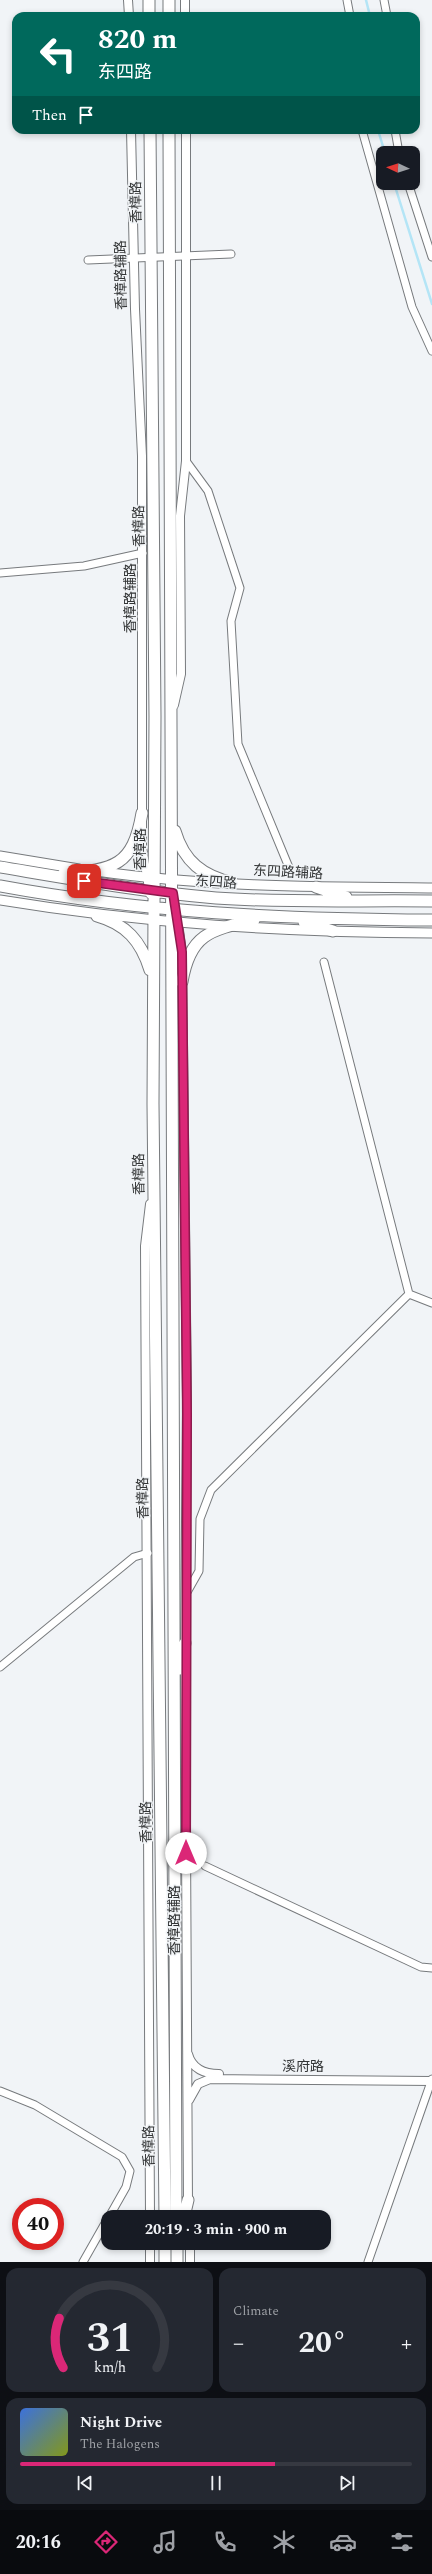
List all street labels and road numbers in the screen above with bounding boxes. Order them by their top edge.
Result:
street label: 香樟路 [125,181,147,223]
street label: 香樟路辅路 [110,240,132,310]
street label: 香樟路 [128,505,150,547]
street label: 香樟路辅路 [120,563,141,633]
street label: 香樟路 [130,828,151,870]
street label: 东四路辅路 [252,860,324,884]
street label: 东四路 [194,870,238,894]
street label: 香樟路 [128,1153,150,1195]
street label: 香樟路 [132,1477,154,1519]
street label: 香樟路 [135,1801,157,1843]
street label: 香樟路辅路 [164,1885,185,1955]
street label: 溪府路 [282,2056,324,2077]
street label: 香樟路 [138,2125,160,2167]

